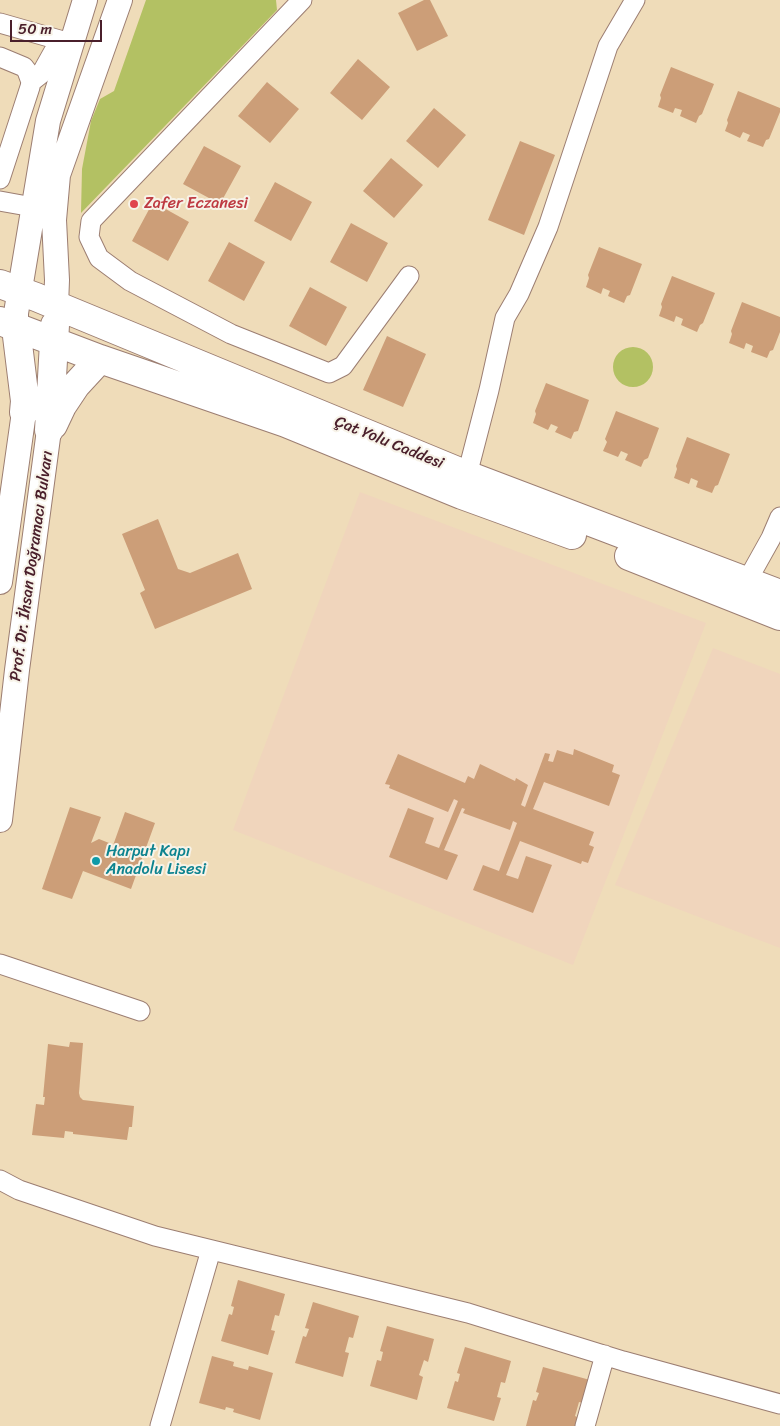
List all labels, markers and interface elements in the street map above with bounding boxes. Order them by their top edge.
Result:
scale bar [12,10,105,42]
text: 50 m [18,16,52,42]
place label: Zafer Eczanesi [144,194,248,214]
marker: Zafer Eczanesi [128,198,140,210]
street label: Çat Yolu Caddesi [332,412,446,474]
street label: Prof. Dr. İhsan Doğramacı Bulvarı [6,449,58,683]
place label: Harput Kapı Anadolu Lisesi [106,842,206,880]
marker: Harput Kapı Anadolu Lisesi [90,855,102,867]

